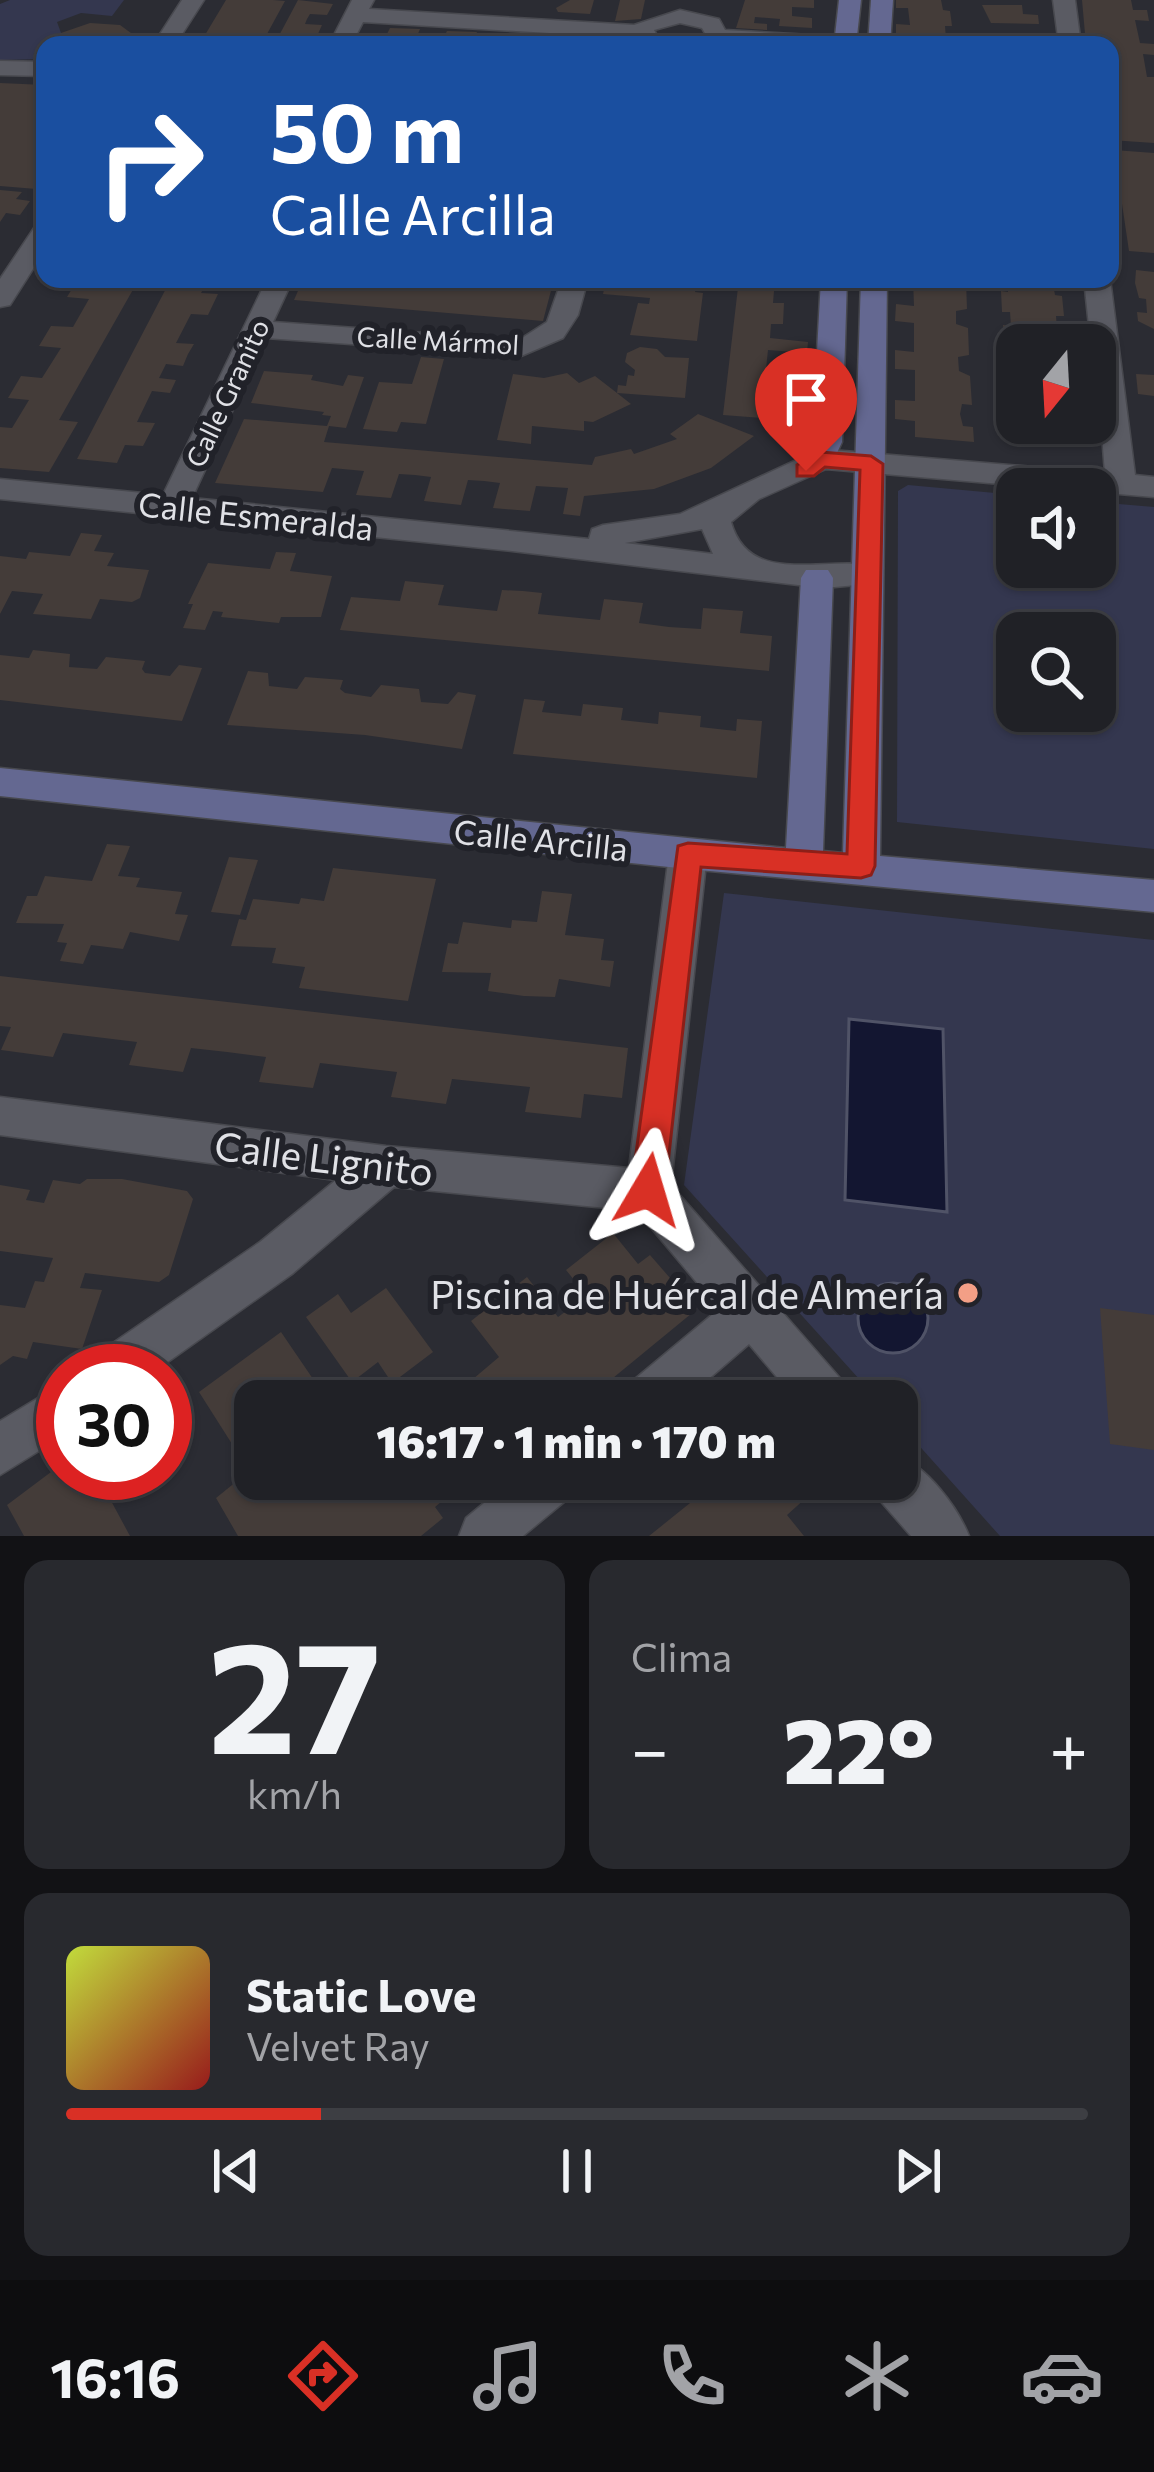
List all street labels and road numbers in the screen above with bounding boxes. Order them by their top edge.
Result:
street label: Calle Granito [178,314,276,472]
street label: Calle Mármol [356,319,520,361]
street label: Calle Esmeralda [137,482,375,548]
street label: Calle Arcilla [452,809,630,869]
street label: Calle Lignito [212,1120,436,1194]

